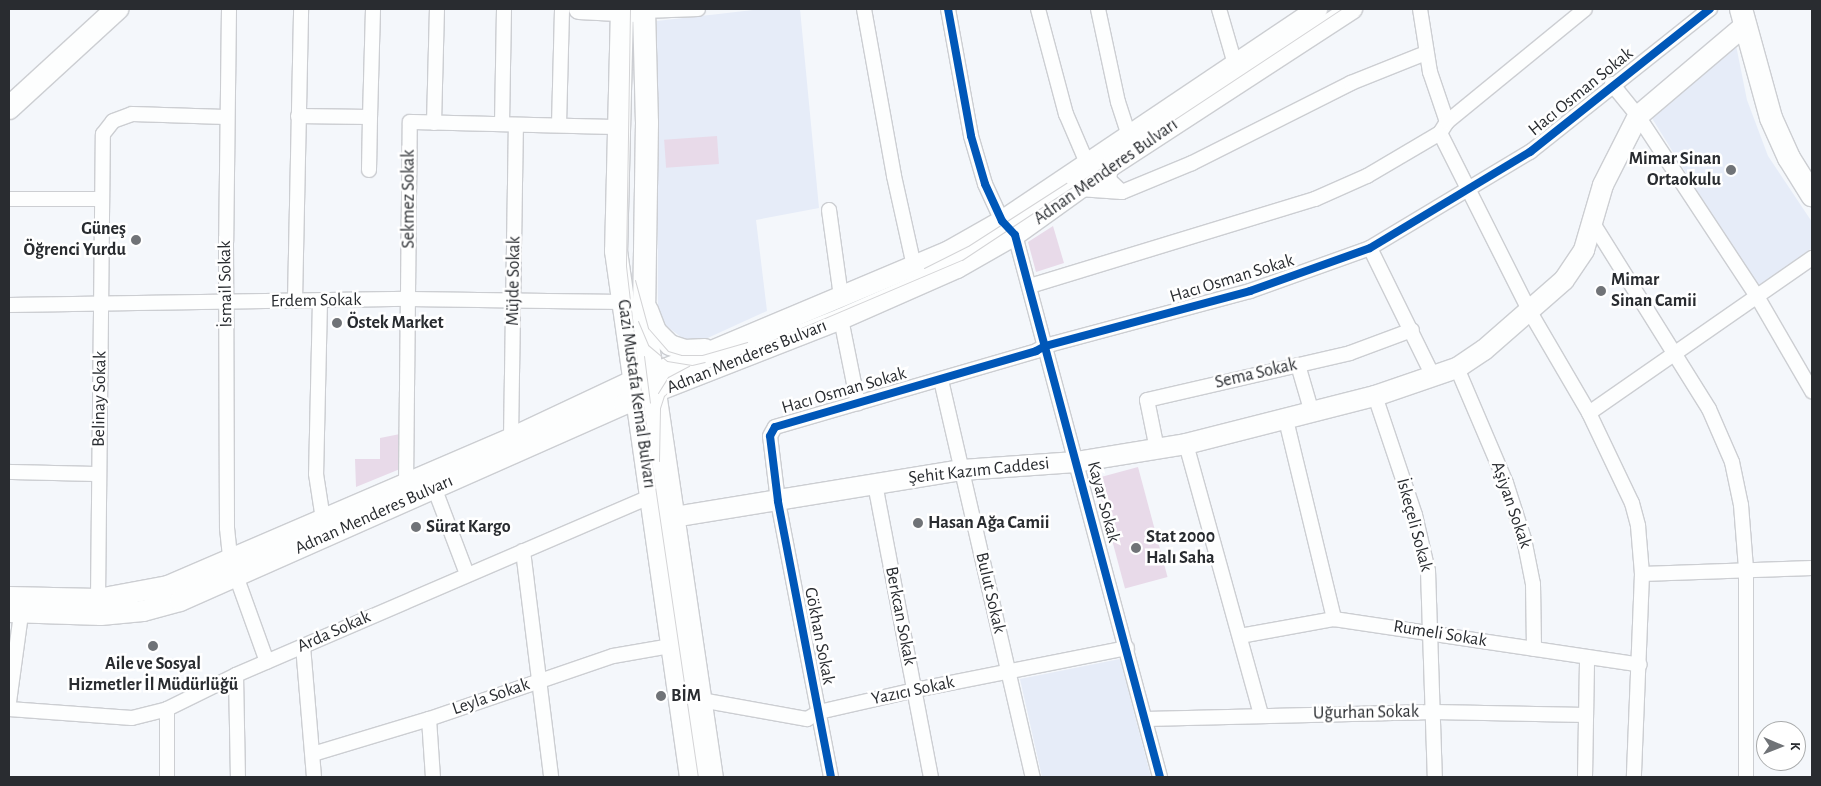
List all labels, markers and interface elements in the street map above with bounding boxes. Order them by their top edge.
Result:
street label: Hacı Osman Sokak [1524,43,1638,141]
street label: Adnan Menderes Bulvarı [1030,114,1182,230]
street label: Sekmez Sokak [398,149,420,249]
place label: Mimar Sinan Ortaokulu [1629,149,1721,192]
marker: Mimar Sinan Ortaokulu [1725,164,1737,176]
place label: Güneş Öğrenci Yurdu [24,219,126,262]
marker: Güneş Öğrenci Yurdu [130,234,142,246]
street label: Müjde Sokak [502,236,526,326]
street label: İsmail Sokak [214,240,238,328]
street label: Hacı Osman Sokak [1167,250,1297,308]
place label: Mimar Sinan Camii [1611,270,1697,312]
marker: Mimar Sinan Camii [1595,285,1607,297]
street label: Erdem Sokak [271,289,361,313]
street label: Gazi Mustafa Kemal Bulvarı [612,298,660,490]
place label: Östek Market [347,312,444,334]
street label: Adnan Menderes Bulvarı [664,315,830,399]
marker: Östek Market [331,317,343,329]
street label: Belinay Sokak [88,351,112,447]
street label: Sema Sokak [1213,354,1299,394]
street label: Hacı Osman Sokak [779,363,909,419]
street label: Şehit Kazım Caddesi [907,453,1051,489]
street label: Kayar Sokak [1082,459,1124,545]
street label: Aşiyan Sokak [1486,459,1536,551]
street label: Adnan Menderes Bulvarı [292,470,456,560]
street label: İskeçeli Sokak [1391,476,1437,574]
place label: Hasan Ağa Camii [928,512,1049,534]
place label: Sürat Kargo [426,516,511,538]
marker: Hasan Ağa Camii [912,517,924,529]
marker: Sürat Kargo [410,521,422,533]
place label: Stat 2000 Halı Saha [1146,527,1215,570]
marker: Stat 2000 Halı Saha [1130,542,1142,554]
street label: Bulut Sokak [970,550,1010,636]
street label: Berkcan Sokak [880,565,920,667]
street label: Gökhan Sokak [799,586,839,686]
street label: Arda Sokak [294,606,374,658]
street label: Rumeli Sokak [1392,616,1488,652]
marker: Aile ve Sosyal Hizmetler İl Müdürlüğü [147,640,159,652]
place label: Aile ve Sosyal Hizmetler İl Müdürlüğü [68,654,238,696]
street label: Yazıcı Sokak [870,672,956,710]
street label: Leyla Sokak [450,674,532,720]
place label: BİM [671,685,701,707]
marker: BİM [655,690,667,702]
street label: Uğurhan Sokak [1313,701,1419,725]
north arrow [1756,721,1806,771]
text: K [1788,742,1802,750]

